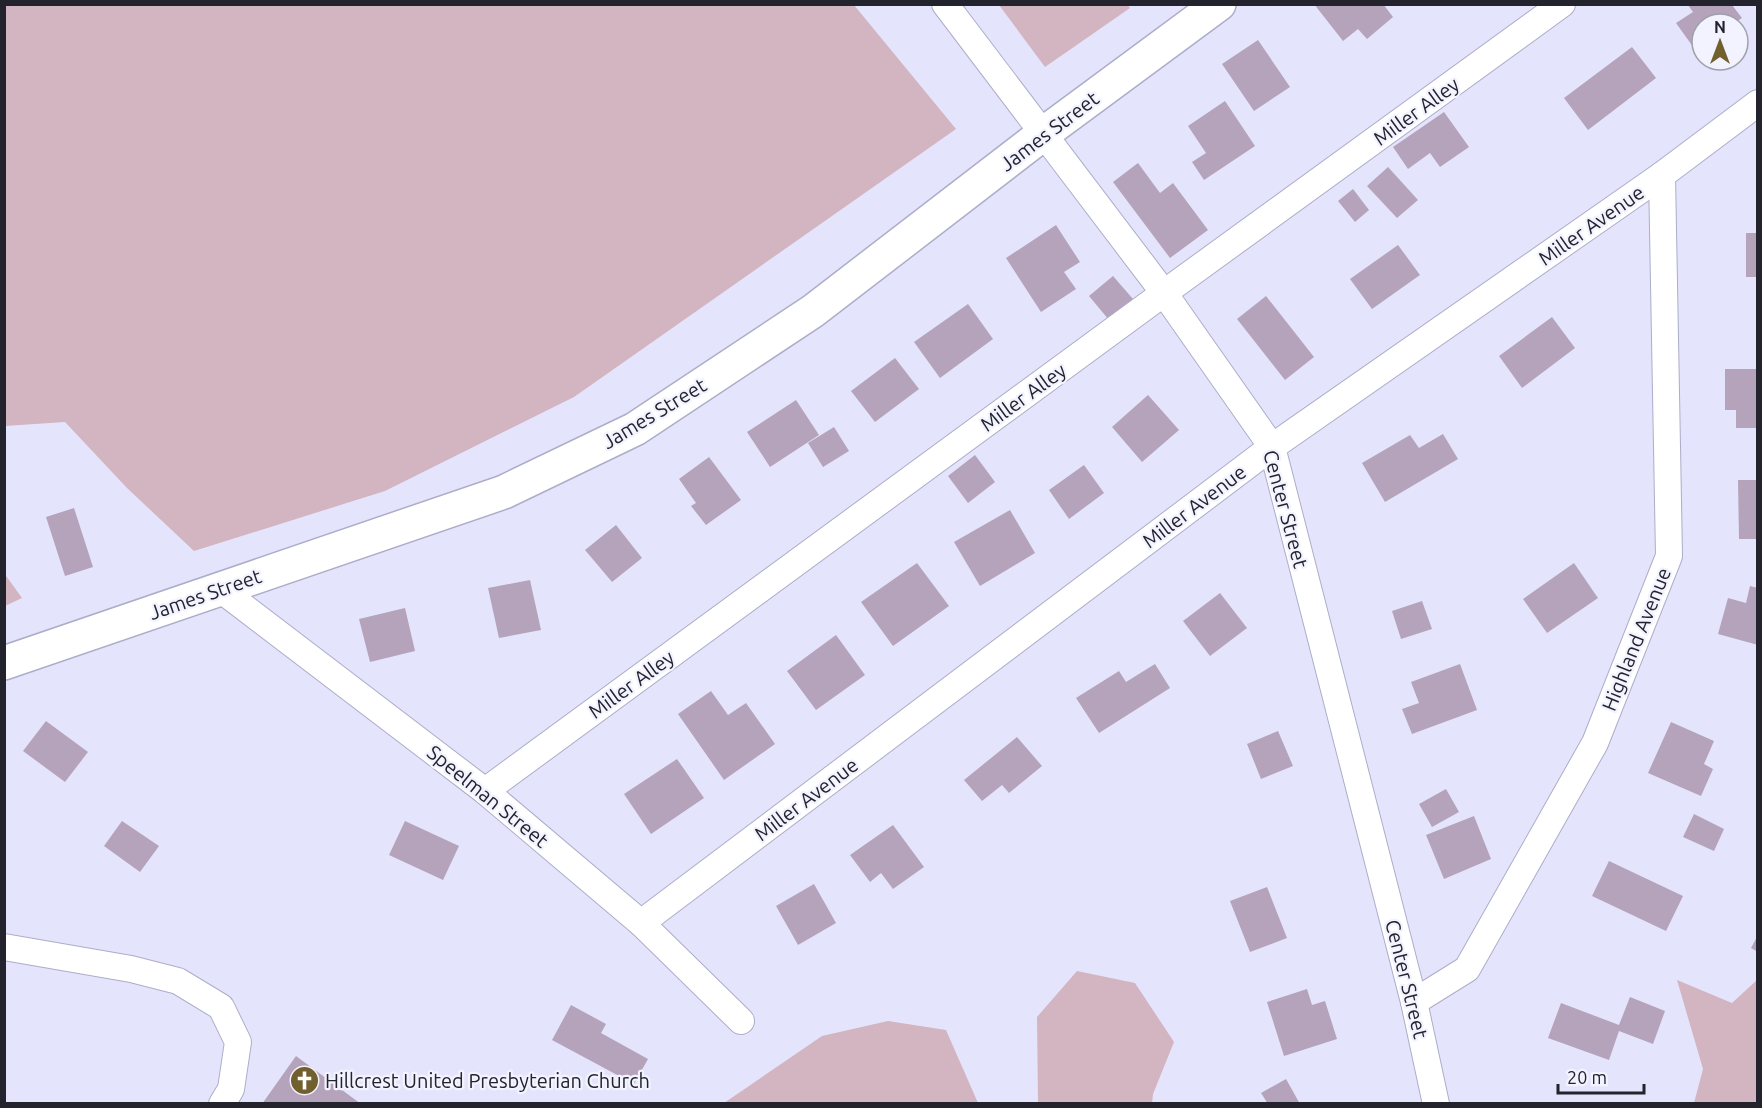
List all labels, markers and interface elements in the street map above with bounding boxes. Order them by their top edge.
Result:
north arrow [1690,12,1750,72]
text: N [1714,18,1726,36]
street label: Miller Alley [1369,72,1464,150]
street label: James Street [995,86,1103,176]
street label: Miller Avenue [1534,180,1648,270]
street label: Miller Alley [976,358,1071,436]
street label: James Street [598,373,710,453]
street label: Center Street [1259,447,1313,571]
street label: Miller Avenue [1138,460,1250,552]
street label: James Street [146,564,264,624]
street label: Highland Avenue [1597,564,1675,714]
street label: Miller Alley [584,645,679,723]
street label: Speelman Street [423,740,553,852]
street label: Miller Avenue [750,753,862,845]
street label: Center Street [1381,917,1433,1041]
scale bar [1558,1057,1644,1095]
church icon: Hillcrest United Presbyterian Church [288,1064,320,1096]
text: 20 m [1567,1067,1607,1087]
place label: Hillcrest United Presbyterian Church [325,1069,650,1092]

